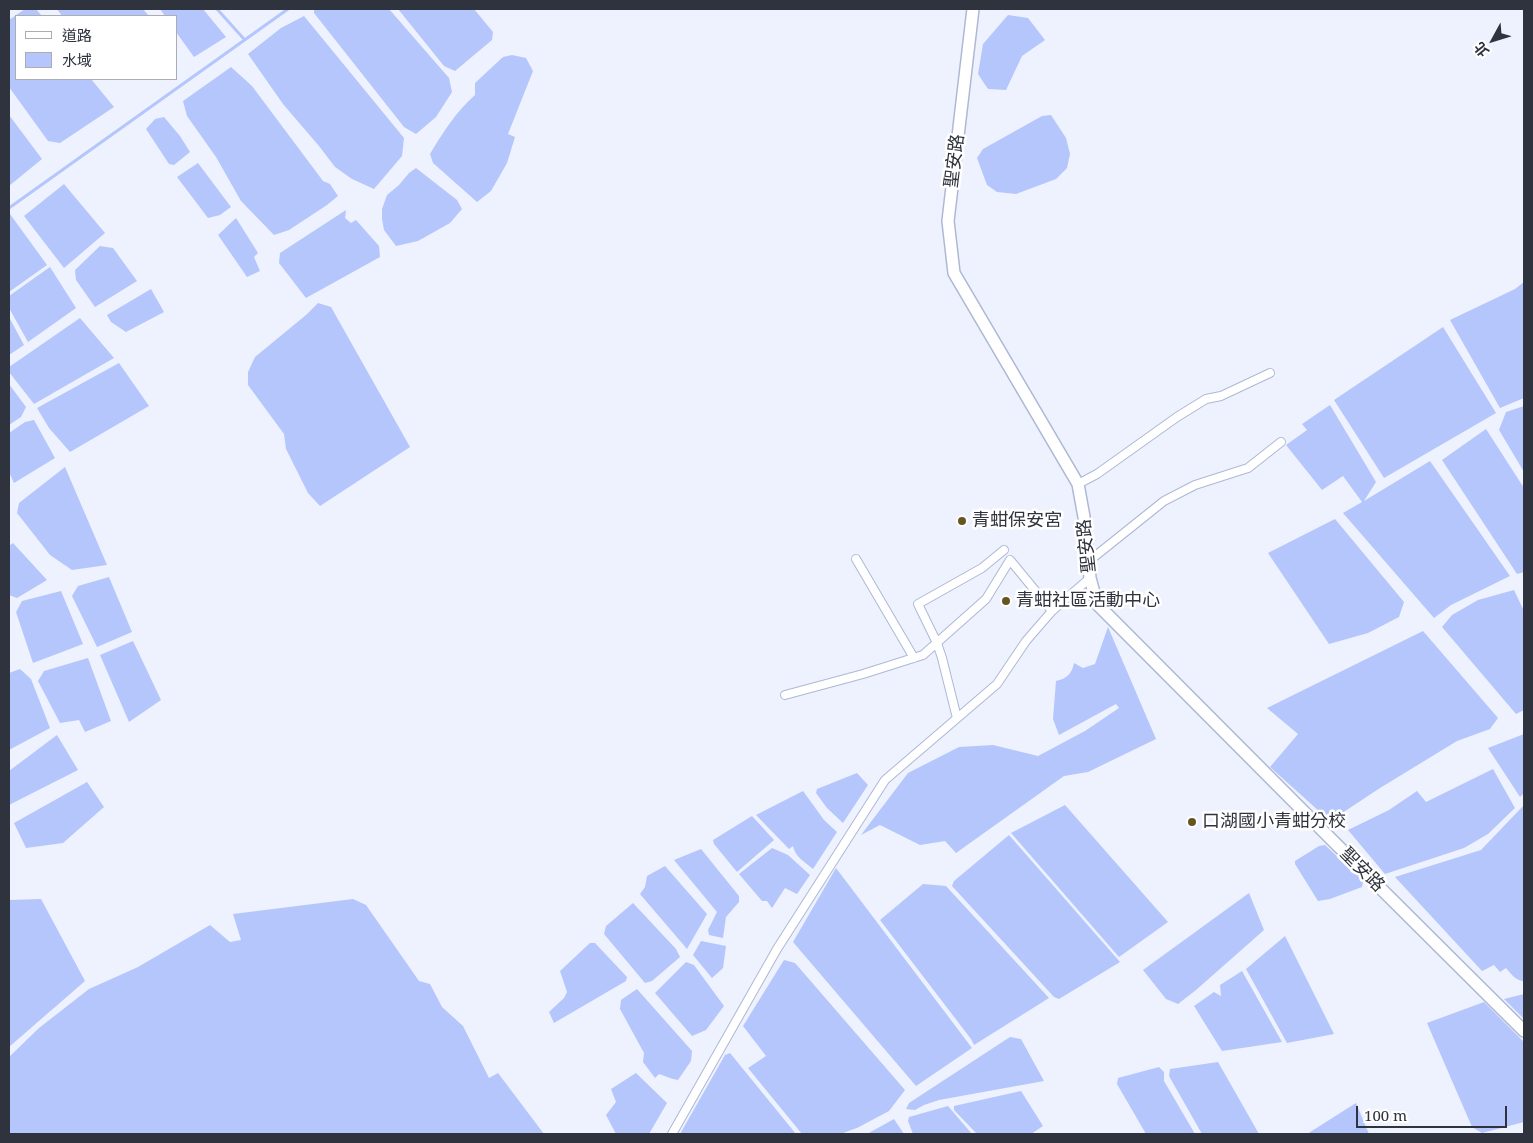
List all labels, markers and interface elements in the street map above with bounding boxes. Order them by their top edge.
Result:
legend [15,15,178,80]
north arrow [1468,15,1518,65]
text: 道路 [62,25,92,45]
text: 北 [1469,38,1493,61]
text: 水域 [62,50,92,70]
street label: 聖安路 [941,133,969,189]
place label: 青蚶保安宮 [972,510,1062,532]
marker: 青蚶保安宮 [956,515,968,527]
street label: 聖安路 [1073,518,1101,574]
place label: 青蚶社區活動中心 [1016,590,1160,612]
marker: 青蚶社區活動中心 [1000,595,1012,607]
place label: 口湖國小青蚶分校 [1202,811,1346,833]
marker: 口湖國小青蚶分校 [1186,816,1198,828]
street label: 聖安路 [1335,843,1389,897]
scale bar [1358,1096,1509,1128]
text: 100 m [1364,1105,1407,1125]

